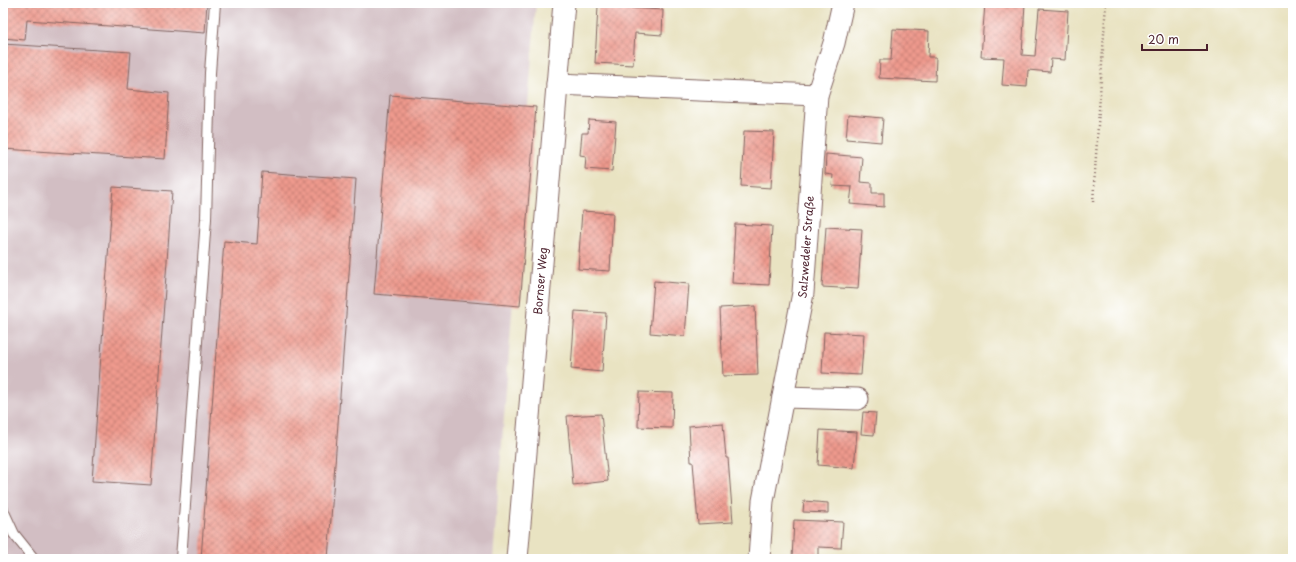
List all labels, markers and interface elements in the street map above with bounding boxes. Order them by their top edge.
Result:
scale bar [1142,26,1207,52]
text: 20 m [1148,30,1179,48]
street label: Salzwedeler Straße [793,195,818,300]
street label: Bornser Weg [529,247,551,315]

